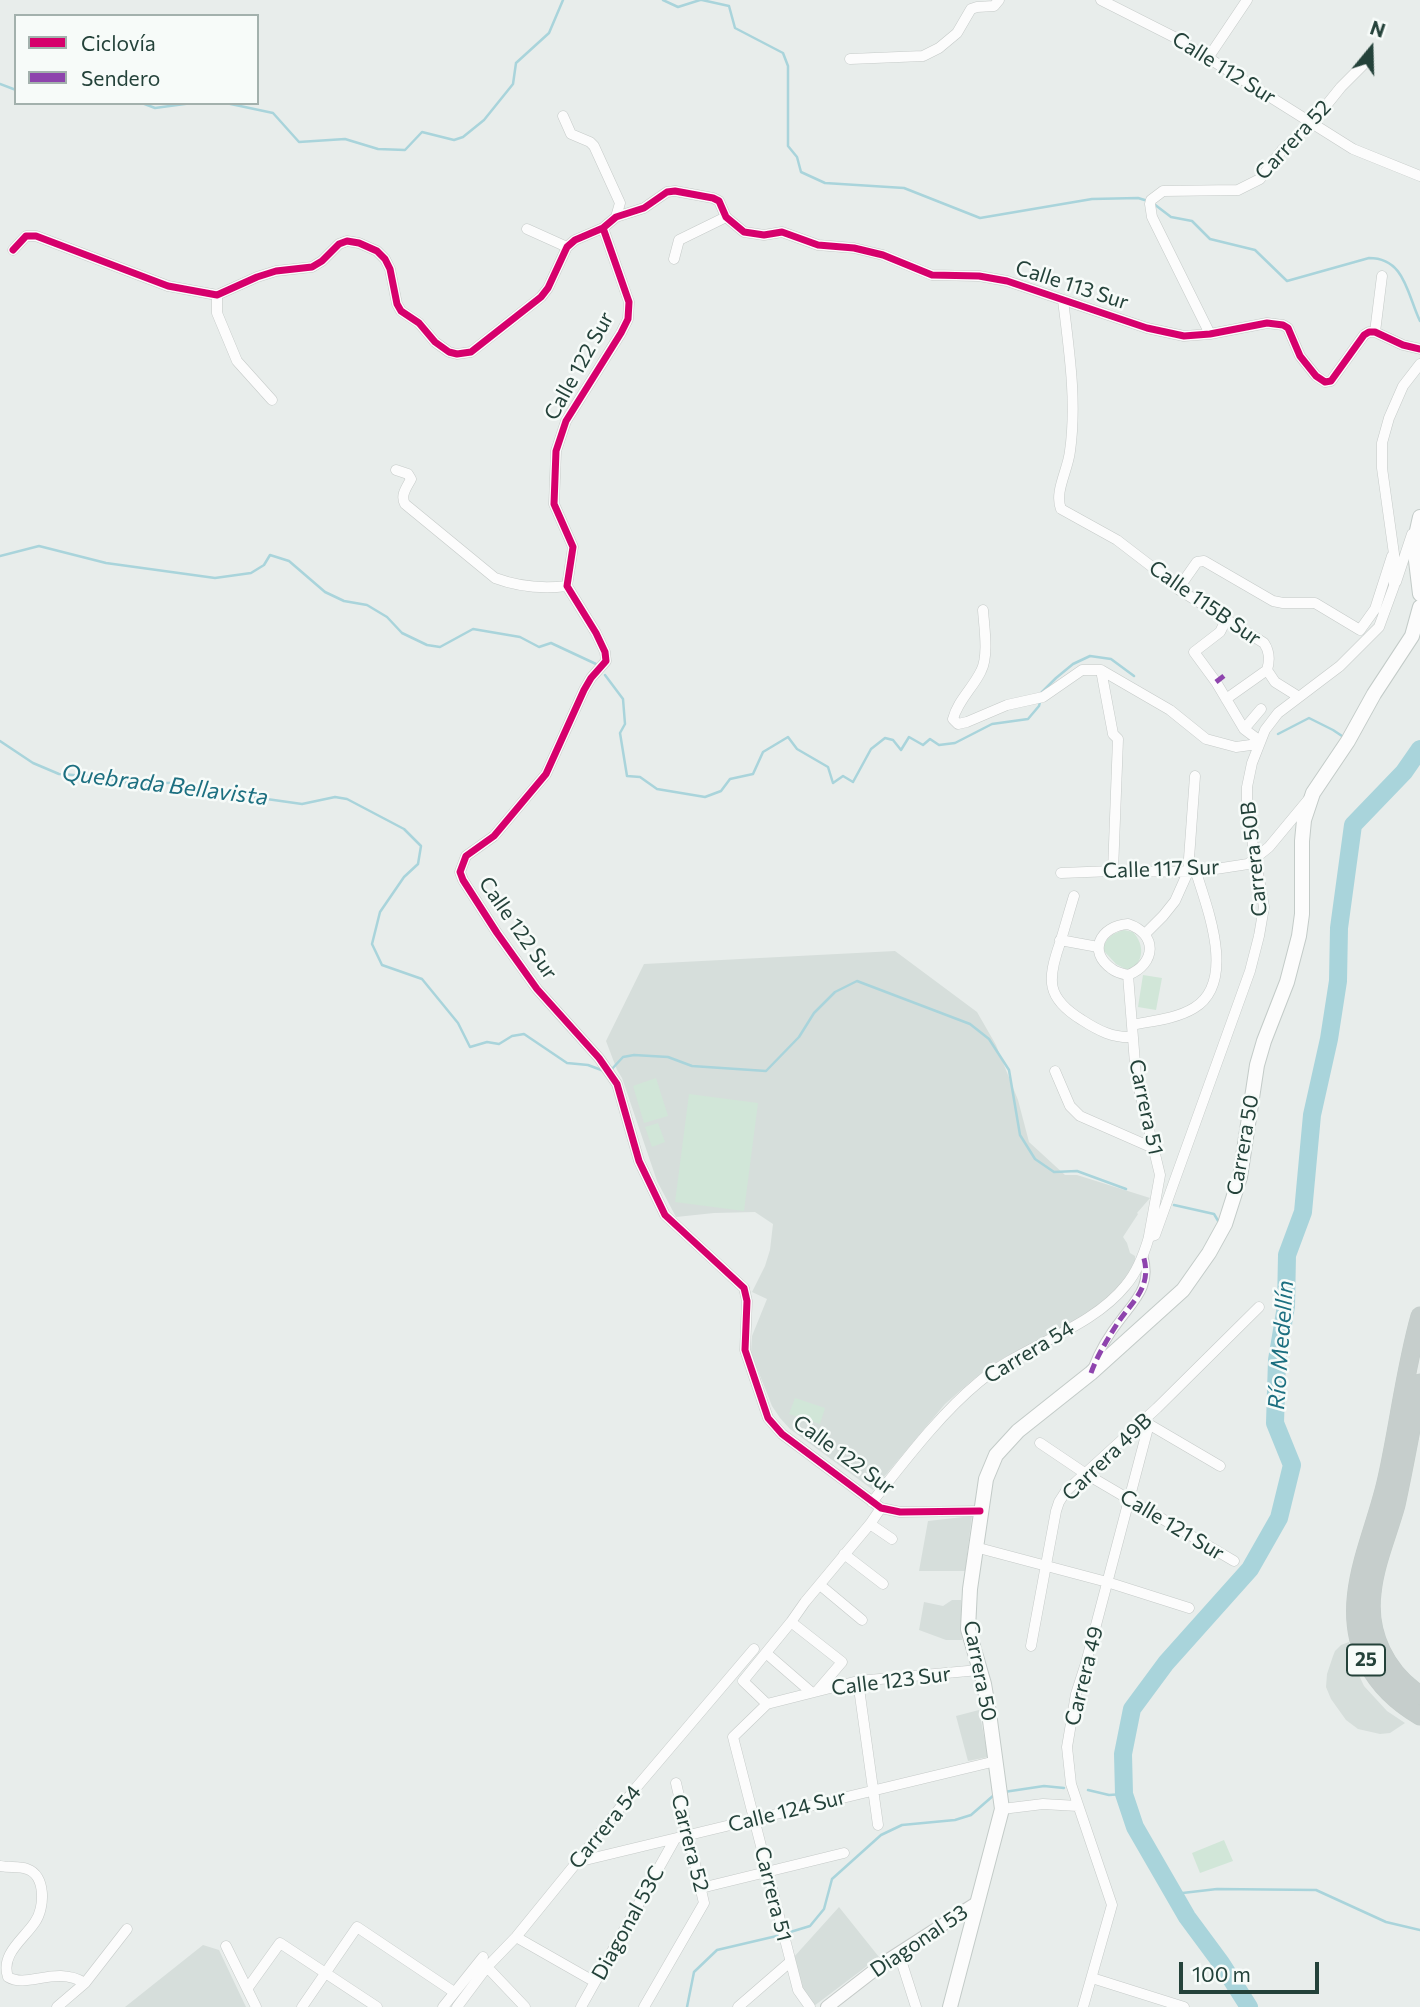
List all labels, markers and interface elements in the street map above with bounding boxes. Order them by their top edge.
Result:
legend [14,14,259,105]
north arrow [1336,14,1406,84]
text: N [1368,15,1388,42]
street label: Calle 112 Sur [1168,26,1280,110]
text: Ciclovía [81,30,156,55]
text: Sendero [81,65,160,90]
street label: Carrera 52 [1250,95,1336,185]
street label: Calle 113 Sur [1012,255,1132,315]
street label: Calle 122 Sur [539,307,619,425]
street label: Calle 115B Sur [1144,555,1266,651]
water label: Quebrada Bellavista [60,759,270,811]
street label: Carrera 50B [1235,800,1273,918]
street label: Calle 117 Sur [1102,854,1220,884]
street label: Calle 122 Sur [473,872,563,984]
street label: Carrera 51 [1124,1057,1168,1157]
street label: Carrera 50 [1222,1093,1264,1197]
water label: Río Medellín [1263,1279,1299,1411]
street label: Carrera 54 [979,1315,1079,1389]
street label: Carrera 49B [1057,1408,1157,1506]
street label: Calle 122 Sur [788,1410,900,1500]
street label: Calle 121 Sur [1115,1484,1229,1566]
street label: Carrera 50 [958,1619,1002,1723]
street label: Carrera 49 [1060,1624,1108,1728]
road number: 25 [1347,1644,1385,1676]
street label: Calle 123 Sur [830,1661,952,1701]
street label: Carrera 54 [564,1780,646,1874]
street label: Calle 124 Sur [726,1784,848,1838]
street label: Carrera 52 [666,1792,714,1894]
street label: Carrera 51 [749,1844,797,1944]
street label: Diagonal 53C [586,1862,670,1984]
street label: Diagonal 53 [866,1899,972,1983]
scale bar [1182,1948,1322,1992]
text: 100 m [1192,1961,1251,1986]

